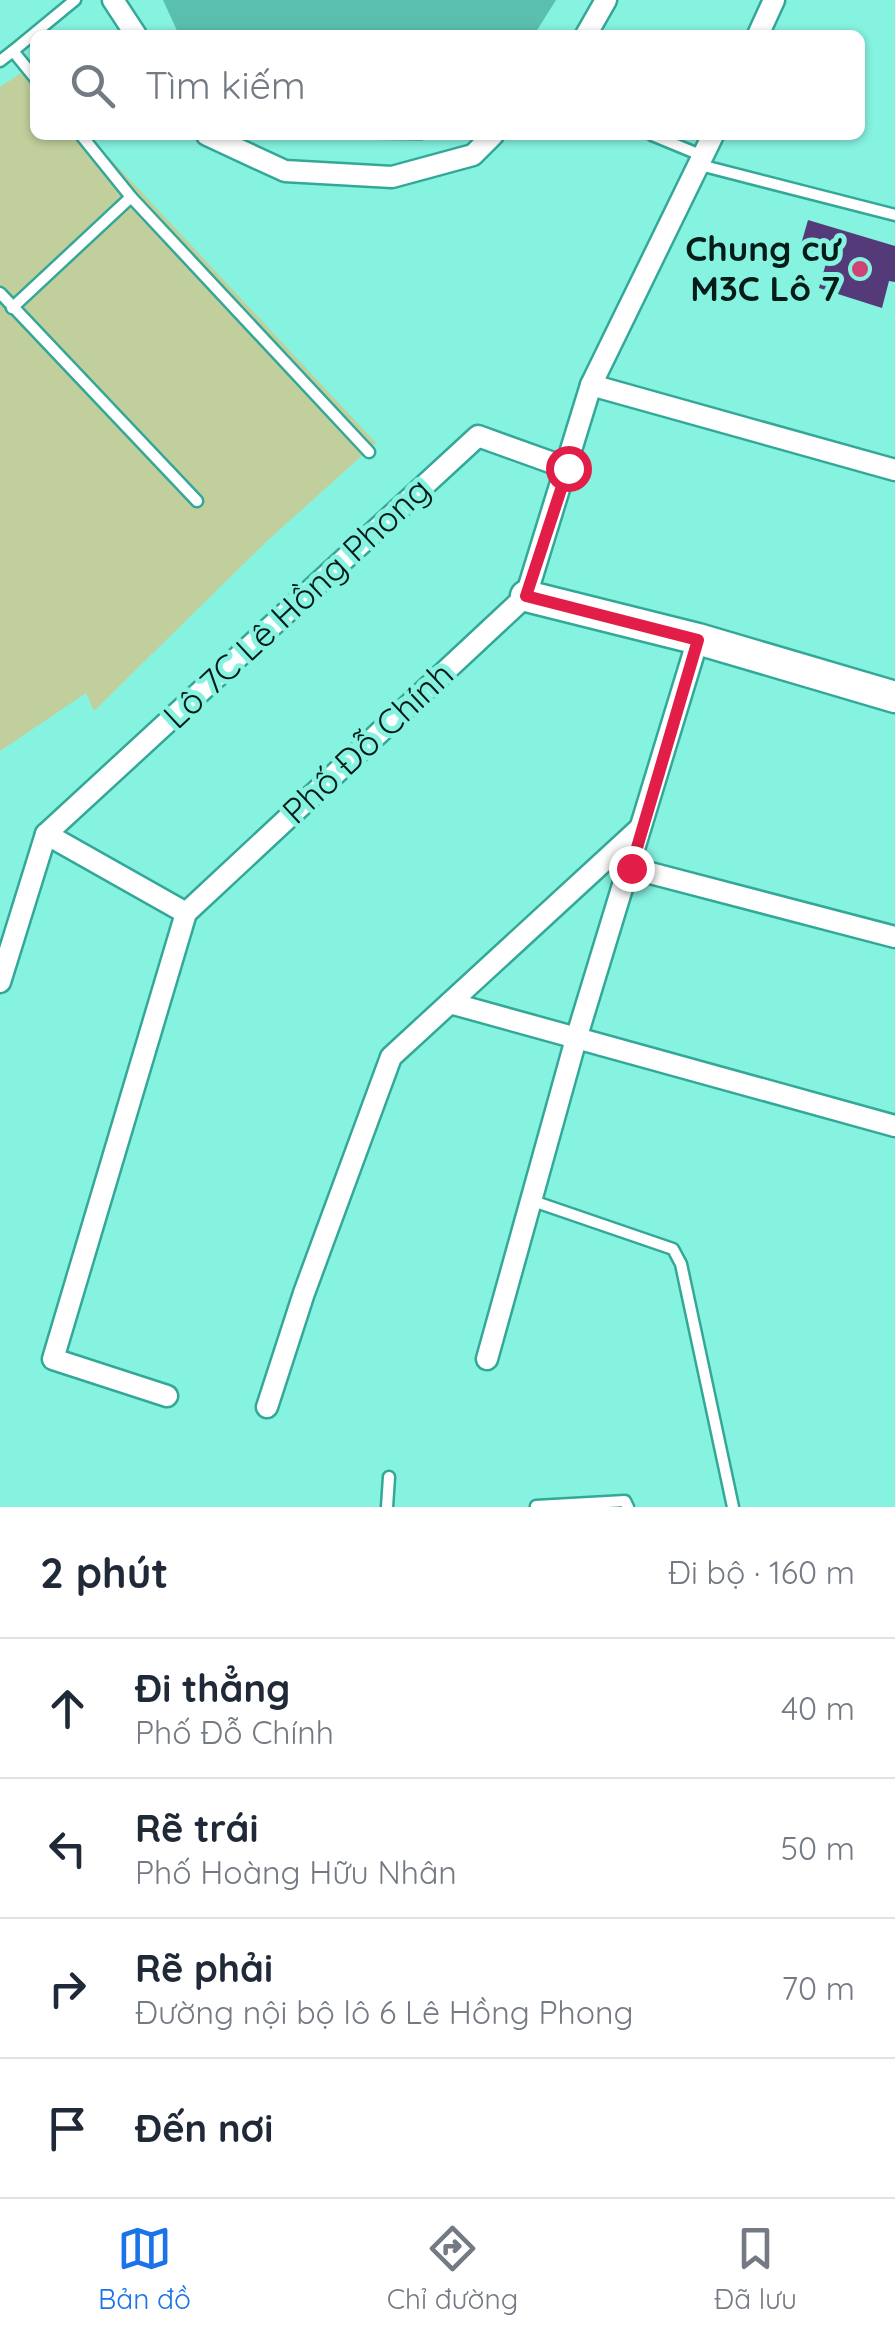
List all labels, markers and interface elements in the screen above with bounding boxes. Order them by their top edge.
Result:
search box [30,30,865,140]
icon: search [65,58,120,113]
text: Tìm kiếm [145,61,306,109]
place label: Chung cư M3C Lô 7 [685,226,842,310]
marker: Chung cư M3C Lô 7 [849,258,871,280]
route start [546,446,592,492]
street label: Lô 7C Lê Hồng Phong [154,467,439,737]
street label: Phố Đỗ Chính [273,652,462,833]
route end [609,846,655,892]
text: 2 phút [40,1546,168,1599]
text: Đi bộ · 160 m [668,1552,855,1592]
text: Đi thẳng [135,1664,290,1712]
icon: ahead [40,1681,95,1736]
text: 40 m [781,1688,855,1728]
text: Phố Đỗ Chính [135,1712,334,1752]
text: Rẽ trái [135,1804,258,1852]
icon: left [40,1821,95,1876]
text: 50 m [781,1828,855,1868]
text: Phố Hoàng Hữu Nhân [135,1852,457,1892]
text: Rẽ phải [135,1944,273,1992]
icon: right [40,1961,95,2016]
text: 70 m [782,1968,855,2008]
text: Đường nội bộ lô 6 Lê Hồng Phong [135,1992,633,2032]
icon: arrive [40,2101,95,2156]
text: Đến nơi [135,2104,273,2152]
tab: Bản đồ [98,2221,191,2316]
tab: Chỉ đường [387,2221,518,2316]
tab: Đã lưu [714,2221,797,2316]

